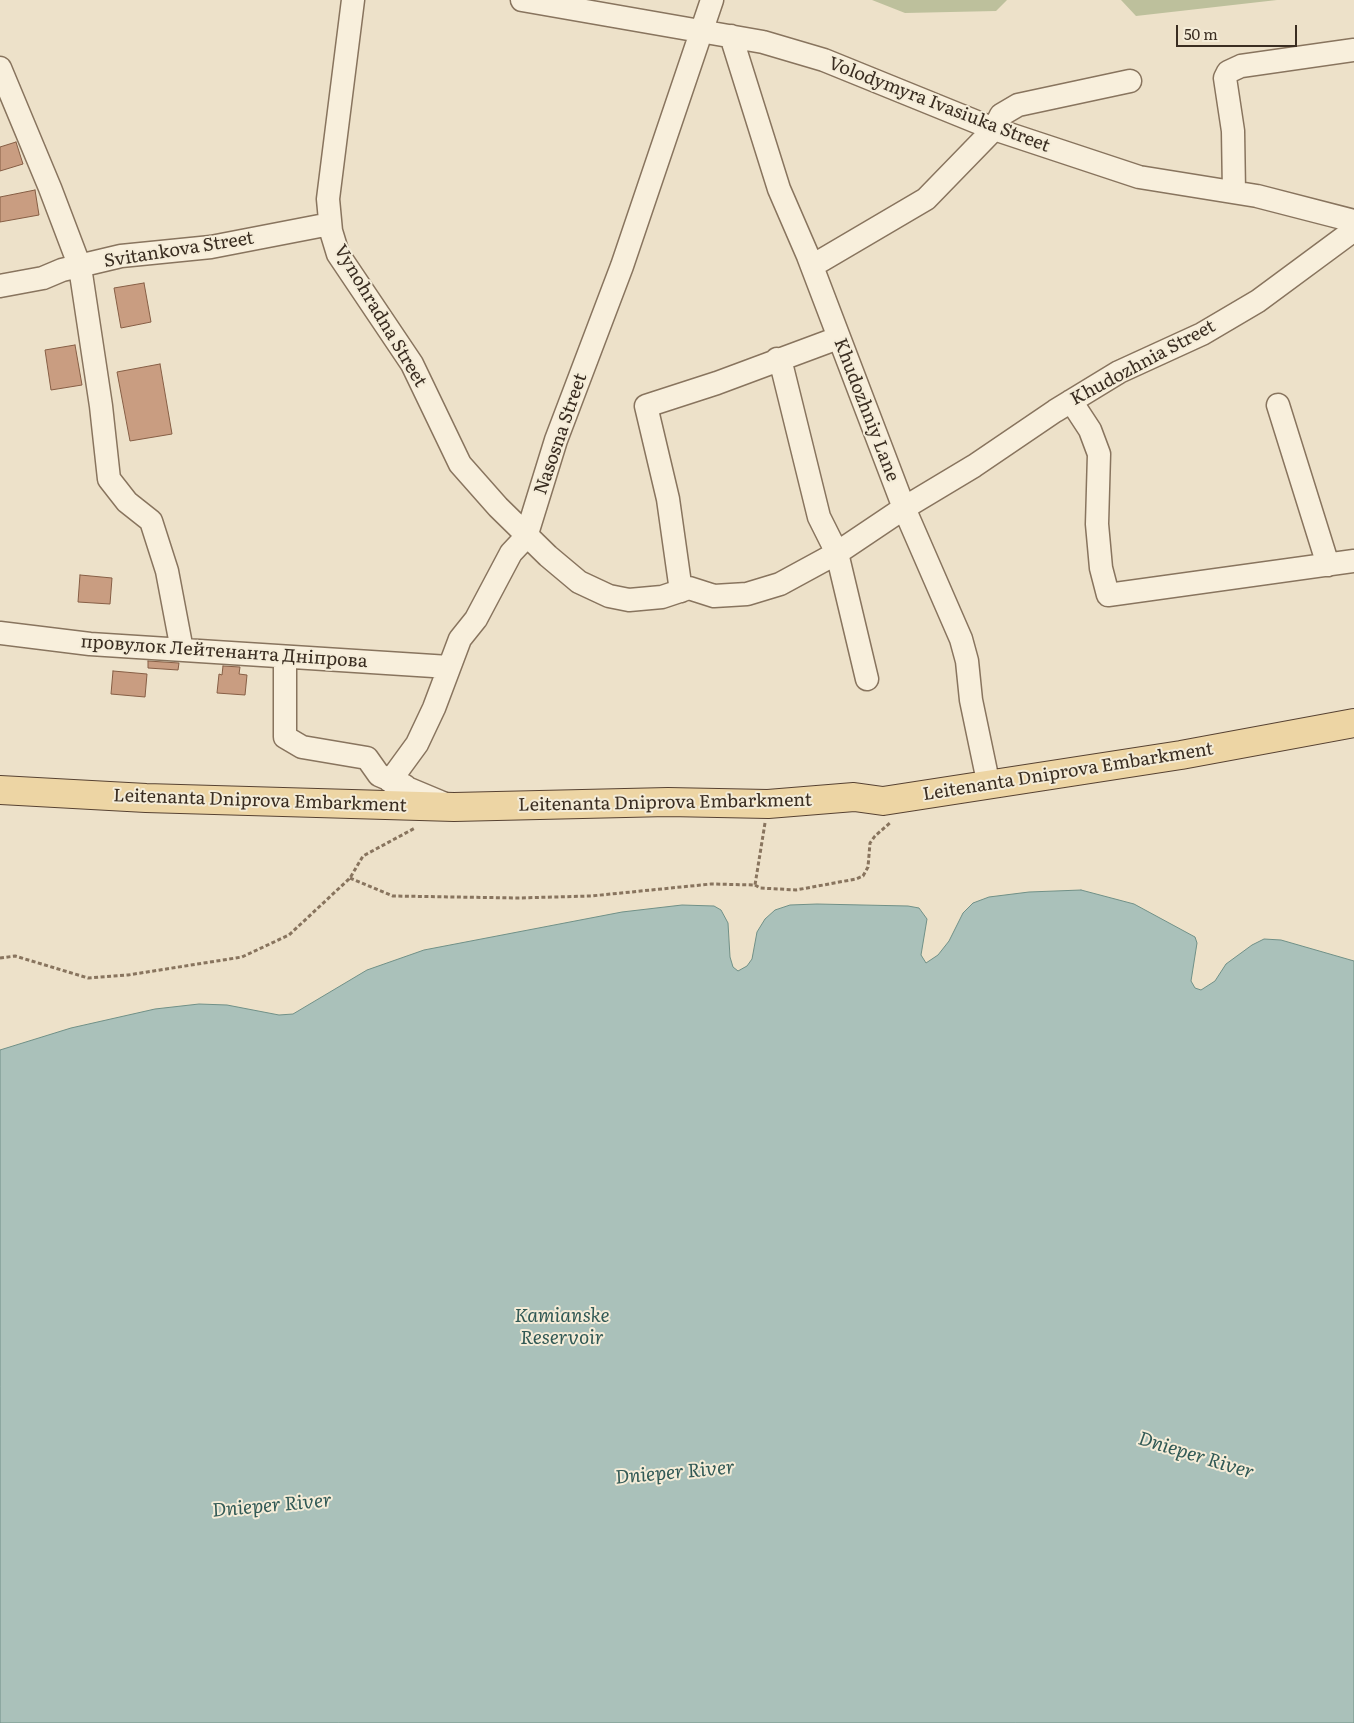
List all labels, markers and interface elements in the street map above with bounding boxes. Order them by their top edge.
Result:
scale bar [1179,15,1300,47]
text: 50 m [1184,22,1218,45]
street label: Volodymyra Ivasiuka Street [825,53,1053,157]
street label: Svitankova Street [103,227,255,273]
street label: Vynohradna Street [329,241,431,391]
street label: Khudozhnia Street [1067,316,1219,410]
street label: Khudozhniy Lane [829,335,903,485]
street label: Nasosna Street [530,370,592,498]
street label: провулок Лейтенанта Дніпрова [80,631,368,673]
street label: Leitenanta Dniprova Embarkment [921,738,1215,806]
street label: Leitenanta Dniprova Embarkment [113,785,407,817]
street label: Leitenanta Dniprova Embarkment [518,790,812,816]
water label: Kamianske Reservoir [514,1305,610,1349]
water label: Dnieper River [1135,1428,1257,1484]
water label: Dnieper River [614,1456,736,1490]
water label: Dnieper River [211,1489,333,1523]

